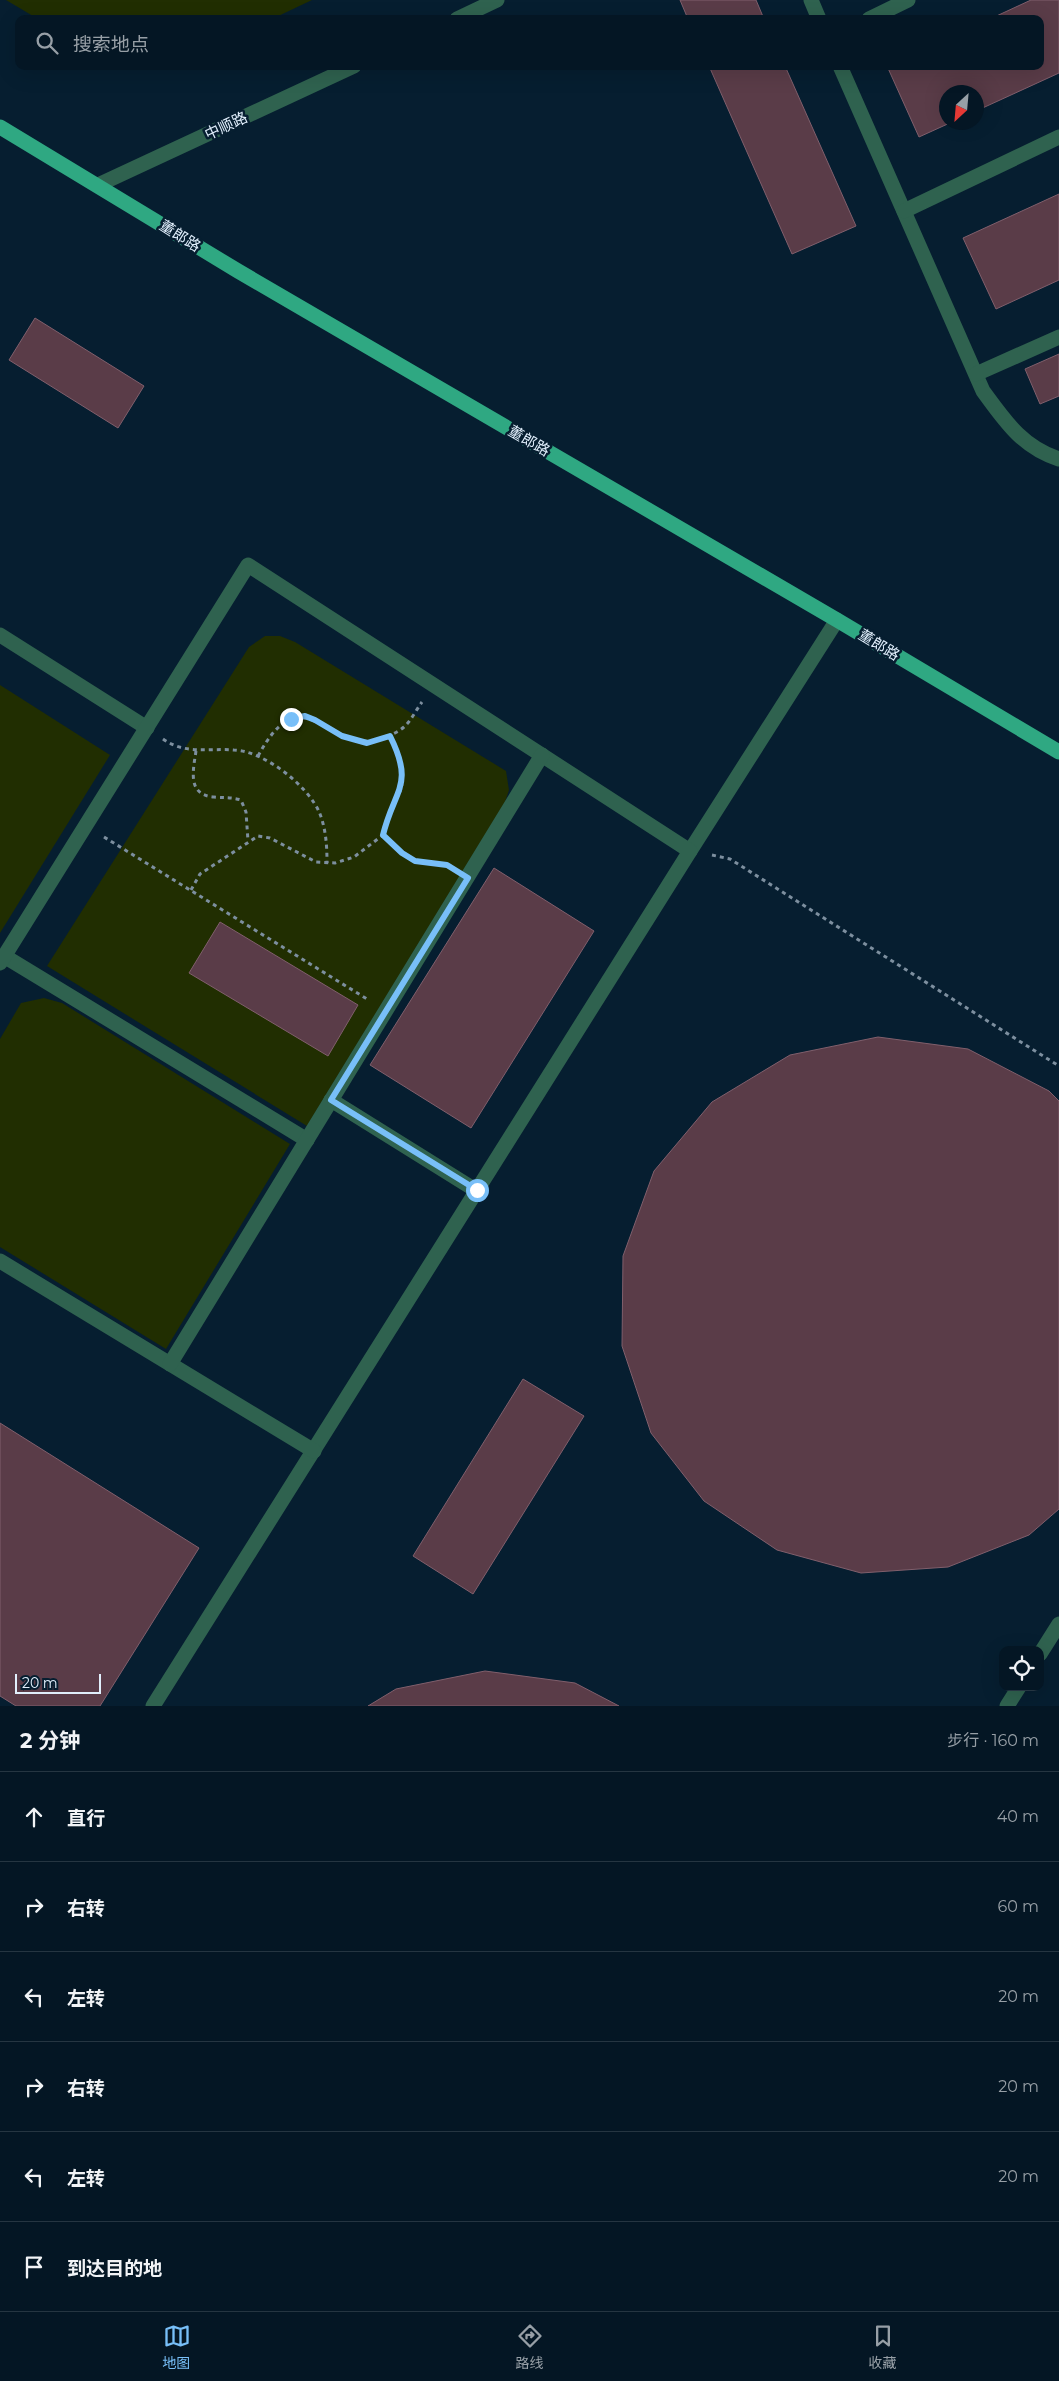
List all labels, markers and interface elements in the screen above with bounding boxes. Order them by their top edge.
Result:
search box [15,15,1044,70]
icon: search [33,29,61,57]
text: 搜索地点 [73,33,149,56]
north arrow [939,85,984,130]
street label: 中顺路 [201,107,250,144]
street label: 董郎路 [156,216,204,256]
street label: 董郎路 [505,421,553,460]
street label: 董郎路 [855,625,903,664]
route end [280,708,303,731]
route start [466,1179,489,1202]
map controls [999,1646,1044,1691]
button: locate [999,1646,1044,1691]
scale bar [15,1671,101,1694]
text: 20 m [22,1674,58,1692]
text: 2 分钟 [20,1728,80,1753]
text: 步行 · 160 m [947,1731,1039,1750]
icon: ahead [20,1803,48,1831]
text: 直行 [67,1807,105,1830]
text: 40 m [997,1807,1039,1826]
icon: right [20,1893,48,1921]
text: 右转 [67,1897,105,1920]
text: 60 m [997,1897,1039,1916]
icon: left [20,1983,48,2011]
text: 左转 [67,1987,105,2010]
text: 20 m [998,1987,1039,2006]
icon: right [20,2073,48,2101]
text: 右转 [67,2077,105,2100]
text: 20 m [998,2077,1039,2096]
icon: left [20,2163,48,2191]
text: 左转 [67,2167,105,2190]
text: 20 m [998,2167,1039,2186]
icon: arrive [20,2253,48,2281]
text: 到达目的地 [67,2257,162,2280]
tab: 地图 [163,2322,191,2372]
tab: 路线 [516,2322,544,2372]
tab: 收藏 [869,2322,897,2372]

